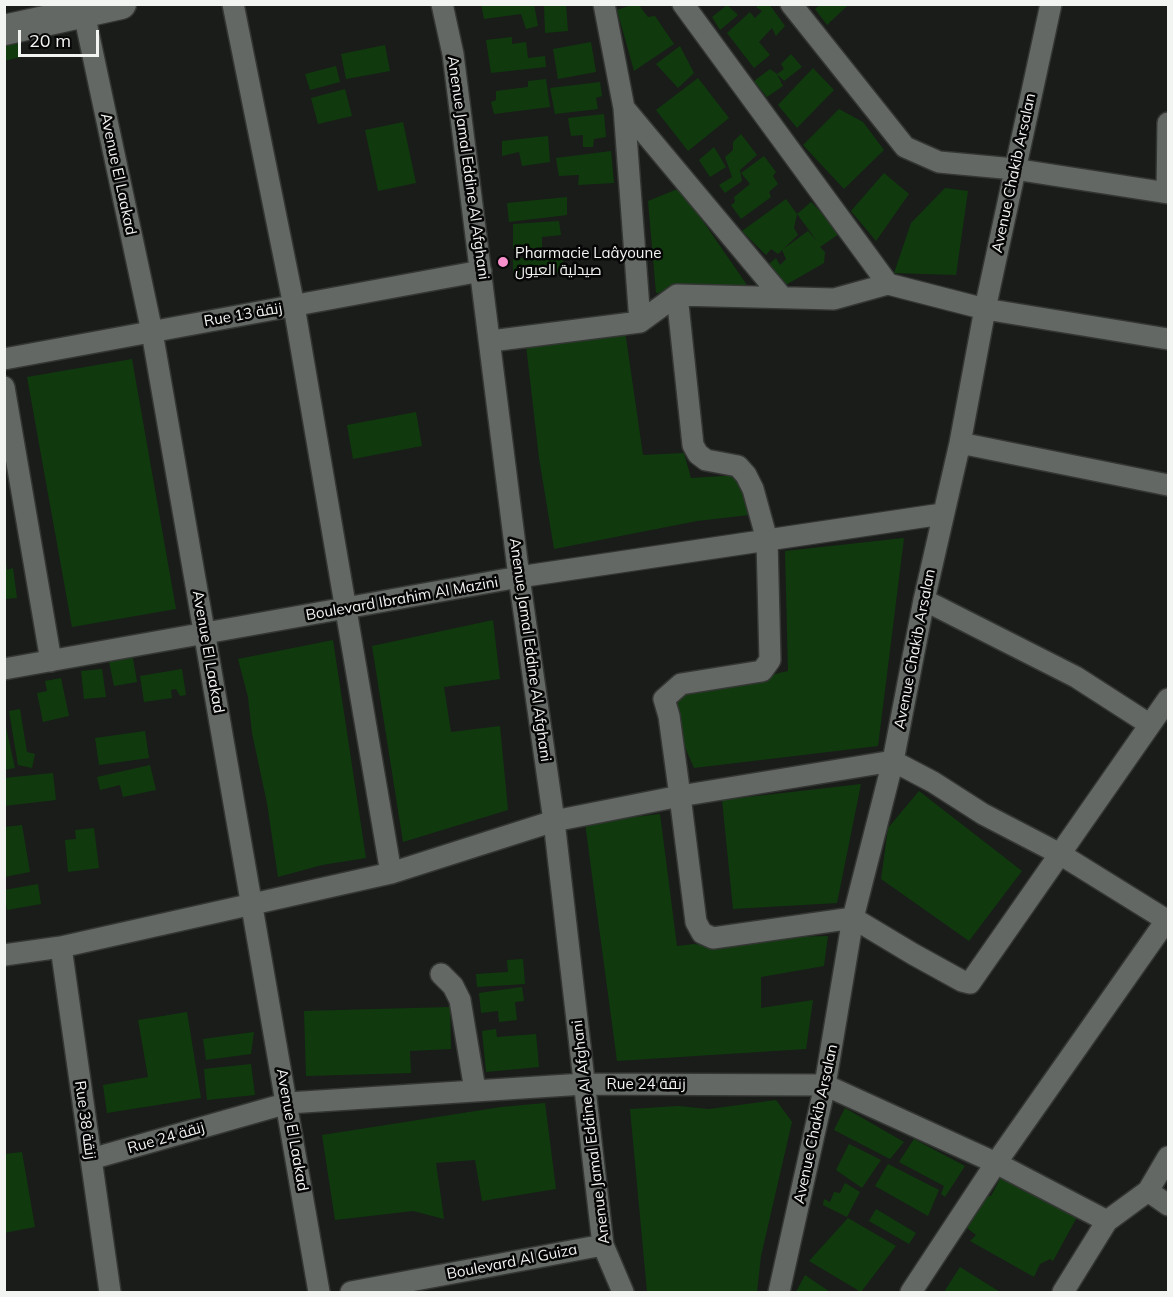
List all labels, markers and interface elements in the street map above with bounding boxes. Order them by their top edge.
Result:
scale bar [21,18,102,56]
text: 20 m [29,29,71,52]
street label: Anenue Jamal Eddine Al Afghani [443,55,493,281]
street label: Avenue Chakib Arsalan [988,92,1040,254]
street label: Avenue El Laakad [96,111,140,237]
place label: Pharmacie Laâyoune صيدلية العيون [515,244,661,279]
marker: Pharmacie Laâyoune صيدلية العيون [496,255,510,269]
street label: Rue 13 زنقة [202,299,284,331]
street label: Anenue Jamal Eddine Al Afghani [505,537,555,763]
street label: Avenue Chakib Arsalan [891,567,939,731]
street label: Boulevard Ibrahim Al Mazini [304,573,500,625]
street label: Avenue El Laakad [188,589,228,715]
street label: Anenue Jamal Eddine Al Afghani [568,1019,614,1245]
street label: Avenue Chakib Arsalan [790,1043,842,1205]
street label: Avenue El Laakad [272,1067,312,1193]
street label: Rue 24 زنقة [606,1075,686,1093]
street label: Rue 38 زنقة [71,1080,99,1160]
street label: Rue 24 زنقة [125,1118,207,1158]
street label: Boulevard Al Guiza [445,1241,579,1283]

